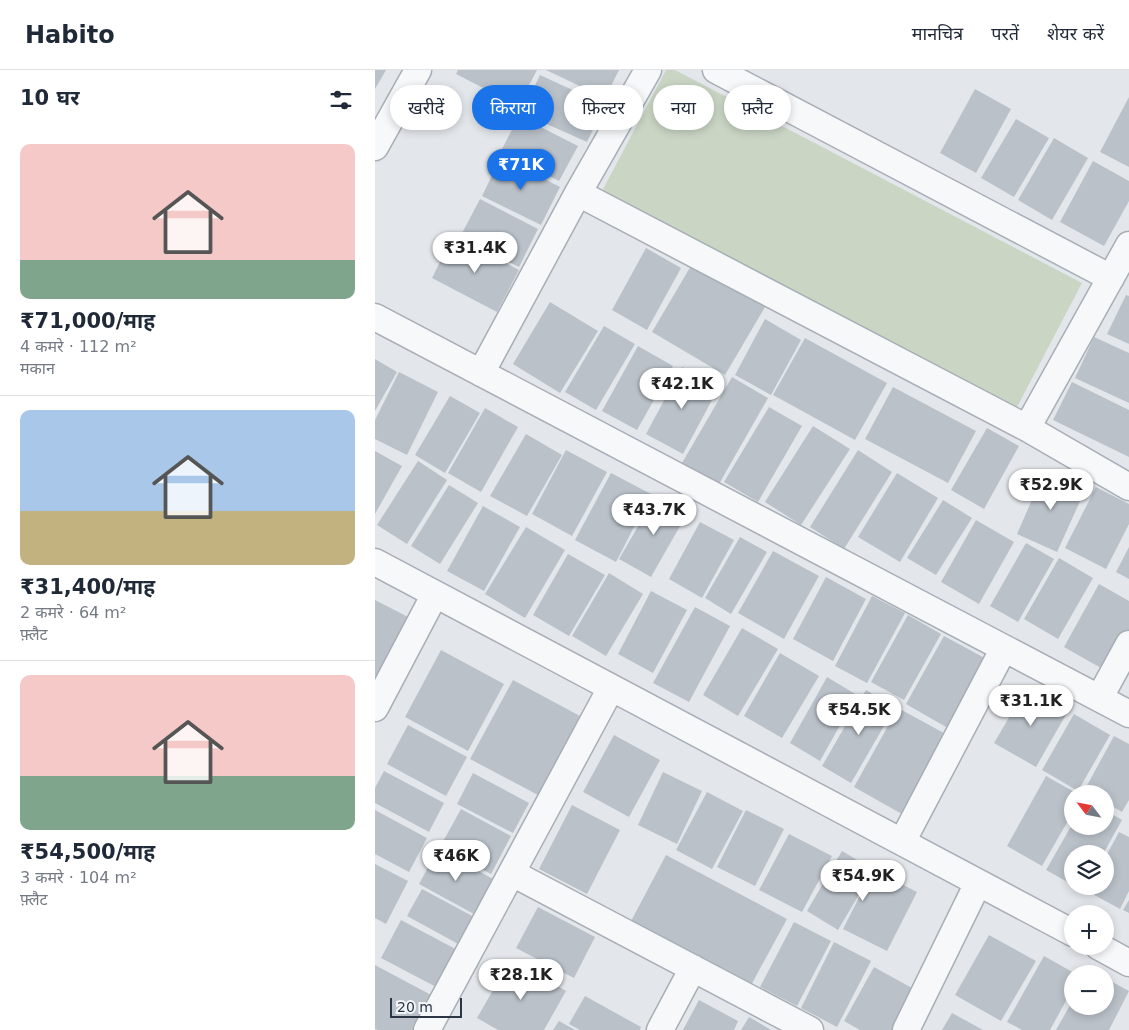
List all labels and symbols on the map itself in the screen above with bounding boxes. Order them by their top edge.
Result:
pin: ₹71K [491,148,551,191]
pin: ₹31.4K [434,232,516,274]
pin: ₹42.1K [641,368,723,410]
pin: ₹52.9K [1010,468,1092,511]
pin: ₹43.7K [613,494,695,536]
pin: ₹31.1K [990,684,1072,727]
pin: ₹54.5K [818,694,900,736]
north arrow [1064,785,1114,835]
pin: ₹46K [426,840,486,882]
pin: ₹54.9K [822,860,904,902]
pin: ₹28.1K [480,958,562,1001]
scale bar [390,995,463,1018]

